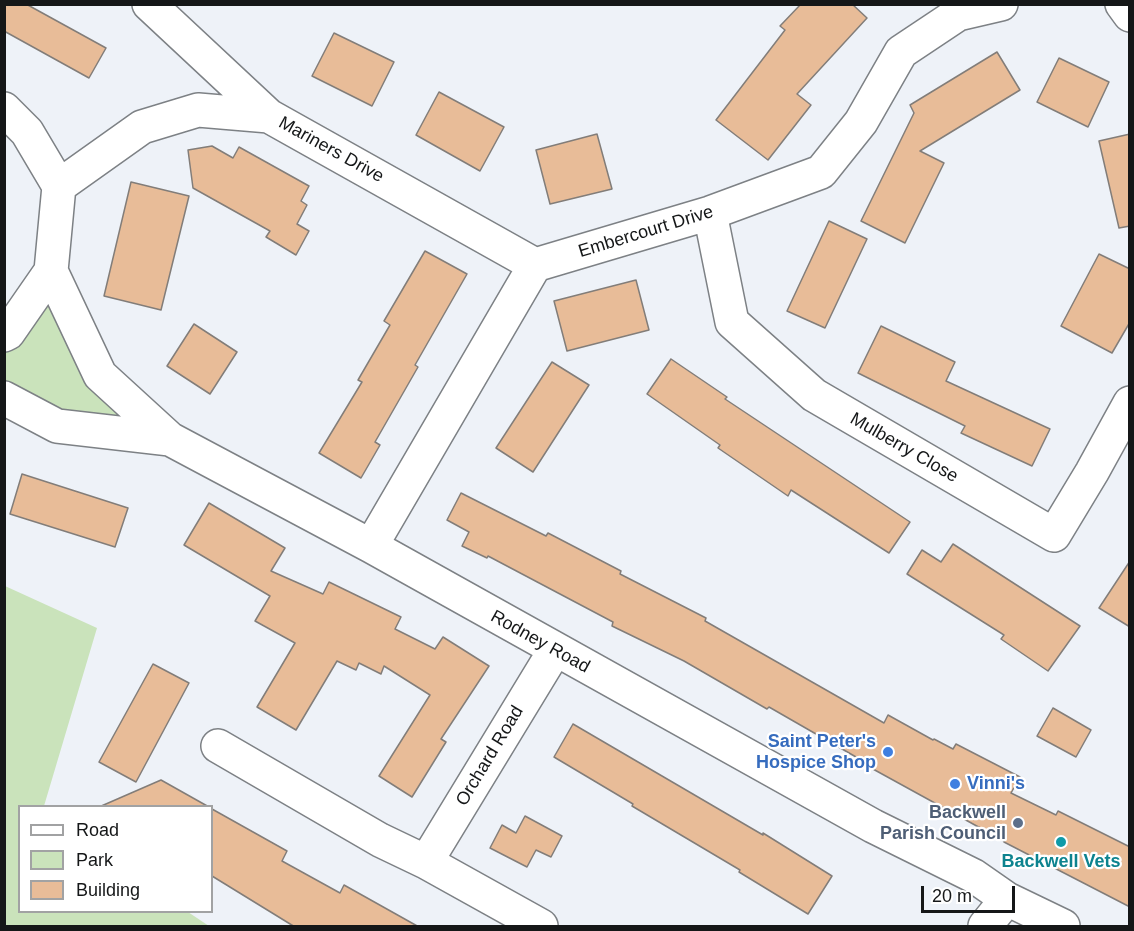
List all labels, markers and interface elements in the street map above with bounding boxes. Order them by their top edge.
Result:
street label: Mariners Drive [275,112,387,188]
street label: Embercourt Drive [576,201,716,263]
street label: Mulberry Close [846,408,962,488]
street label: Rodney Road [487,606,593,678]
street label: Orchard Road [452,702,528,810]
place label: Saint Peter's Hospice Shop [756,731,876,774]
marker: Saint Peter's Hospice Shop [881,745,895,759]
place label: Vinni's [967,773,1025,795]
marker: Vinni's [948,777,962,791]
place label: Backwell Parish Council [880,802,1006,844]
legend [18,805,213,913]
marker: Backwell Parish Council [1011,816,1025,830]
text: Road [76,820,119,840]
marker: Backwell Vets [1054,835,1068,849]
text: Park [76,850,113,870]
place label: Backwell Vets [1001,851,1121,873]
scale bar [924,874,1018,912]
text: Building [76,880,140,900]
text: 20 m [932,886,972,906]

